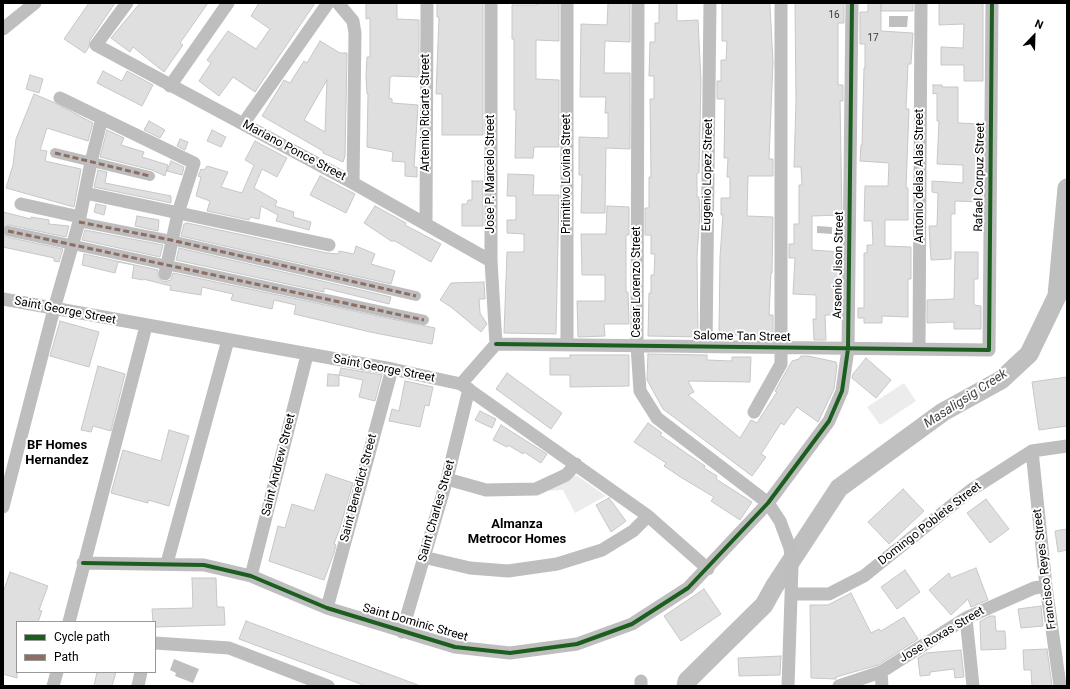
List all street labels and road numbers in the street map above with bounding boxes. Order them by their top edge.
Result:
street label: Artemio Ricarte Street [419,54,433,172]
street label: Antonio delas Alas Street [913,109,927,243]
street label: Primitivo Lovina Street [560,114,574,234]
street label: Jose P. Marcelo Street [484,115,498,233]
street label: Mariano Ponce Street [240,118,348,184]
street label: Eugenio Lopez Street [700,118,716,232]
street label: Rafael Corpuz Street [972,122,988,232]
street label: Arsenio Jison Street [831,211,847,319]
street label: Cesar Lorenzo Street [630,226,644,338]
street label: Saint George Street [13,294,117,328]
street label: Salome Tan Street [693,329,791,345]
street label: Saint George Street [332,352,436,386]
street label: Saint Andrew Street [259,412,299,518]
street label: Saint Benedict Street [338,432,380,544]
street label: Saint Charles Street [416,458,458,564]
street label: Domingo Poblete Street [876,479,984,569]
street label: Francisco Reyes Street [1030,508,1060,630]
street label: Saint Dominic Street [361,601,469,645]
street label: Jose Roxas Street [897,604,987,666]

